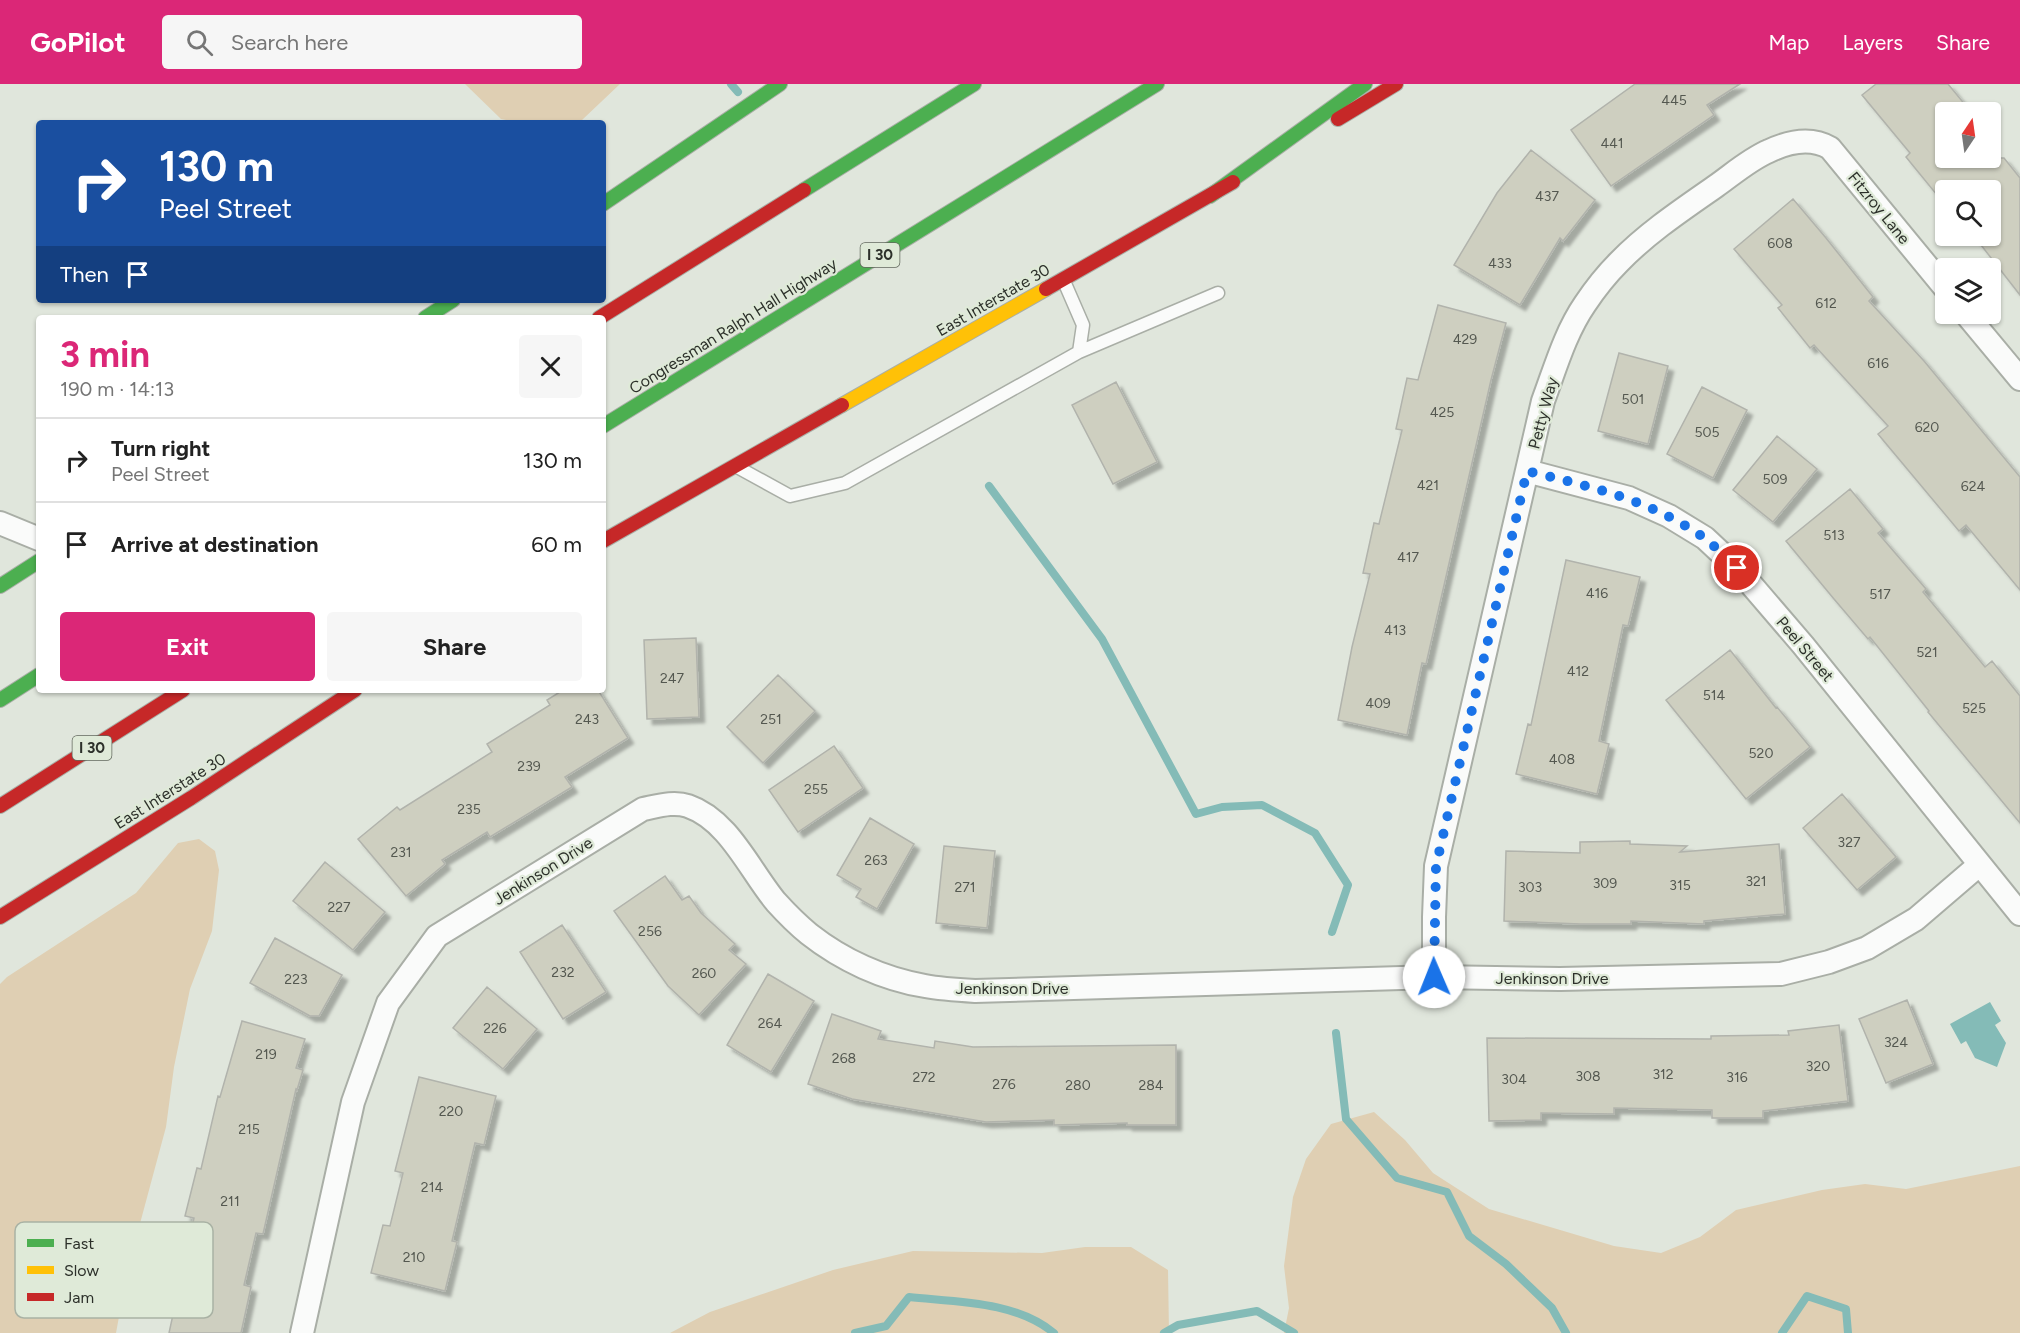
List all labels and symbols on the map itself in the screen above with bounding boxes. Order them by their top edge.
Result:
house number: 445 [1661,92,1687,109]
north arrow [1935,102,2001,168]
house number: 441 [1600,135,1624,152]
street label: Fitzroy Lane [1844,168,1914,248]
house number: 437 [1535,188,1559,205]
house number: 608 [1767,235,1793,252]
road number: I 30 [860,243,900,267]
street label: Congressman Ralph Hall Highway [626,254,841,398]
house number: 433 [1488,255,1512,272]
street label: East Interstate 30 [933,260,1053,340]
house number: 612 [1815,295,1837,312]
house number: 429 [1453,331,1477,348]
house number: 616 [1867,355,1889,372]
street label: Petty Way [1524,375,1562,451]
house number: 501 [1622,391,1644,408]
house number: 425 [1430,404,1454,421]
house number: 620 [1915,419,1939,436]
house number: 505 [1694,424,1720,441]
house number: 509 [1763,471,1788,488]
house number: 421 [1417,477,1439,494]
house number: 624 [1961,478,1986,495]
house number: 513 [1823,527,1845,544]
pin [1711,542,1762,593]
house number: 417 [1397,549,1419,566]
house number: 416 [1586,585,1608,602]
house number: 517 [1869,586,1891,603]
street label: Peel Street [1772,613,1838,685]
house number: 413 [1384,622,1406,639]
house number: 521 [1916,644,1938,661]
house number: 412 [1567,663,1589,680]
house number: 247 [660,670,684,687]
house number: 514 [1703,687,1726,704]
house number: 409 [1365,695,1391,712]
house number: 525 [1962,700,1986,717]
house number: 243 [575,711,599,728]
house number: 251 [760,711,782,728]
road number: I 30 [72,736,112,760]
house number: 520 [1749,745,1773,762]
street label: East Interstate 30 [111,749,229,833]
house number: 408 [1549,751,1575,768]
house number: 239 [517,758,541,775]
house number: 255 [804,781,828,798]
house number: 235 [457,801,481,818]
street label: Jenkinson Drive [490,833,596,909]
house number: 327 [1838,834,1861,851]
house number: 231 [390,844,412,861]
house number: 263 [864,852,888,869]
house number: 321 [1745,873,1767,890]
house number: 309 [1593,875,1617,892]
house number: 315 [1669,877,1691,894]
house number: 271 [954,879,976,896]
house number: 303 [1518,879,1542,896]
house number: 227 [327,899,351,916]
house number: 256 [638,923,662,940]
position arrow [1402,945,1466,1009]
house number: 232 [551,964,575,981]
house number: 260 [692,965,716,982]
street label: Jenkinson Drive [1496,969,1609,988]
house number: 223 [284,971,308,988]
street label: Jenkinson Drive [956,979,1069,998]
house number: 264 [758,1015,783,1032]
house number: 226 [483,1020,507,1037]
house number: 324 [1884,1034,1908,1051]
house number: 219 [255,1046,277,1063]
house number: 268 [832,1050,856,1067]
house number: 320 [1806,1058,1830,1075]
house number: 312 [1652,1066,1674,1083]
house number: 308 [1575,1068,1601,1085]
house number: 272 [912,1069,936,1086]
house number: 316 [1726,1069,1748,1086]
house number: 304 [1501,1071,1527,1088]
house number: 276 [992,1076,1016,1093]
house number: 280 [1065,1077,1091,1094]
house number: 284 [1138,1077,1164,1094]
house number: 220 [439,1103,463,1120]
house number: 215 [238,1121,260,1138]
house number: 214 [421,1179,443,1196]
house number: 211 [220,1193,240,1210]
legend [15,1222,213,1318]
text: Fast [64,1234,94,1253]
house number: 210 [403,1249,425,1266]
text: Slow [64,1261,99,1280]
text: Jam [64,1288,94,1307]

